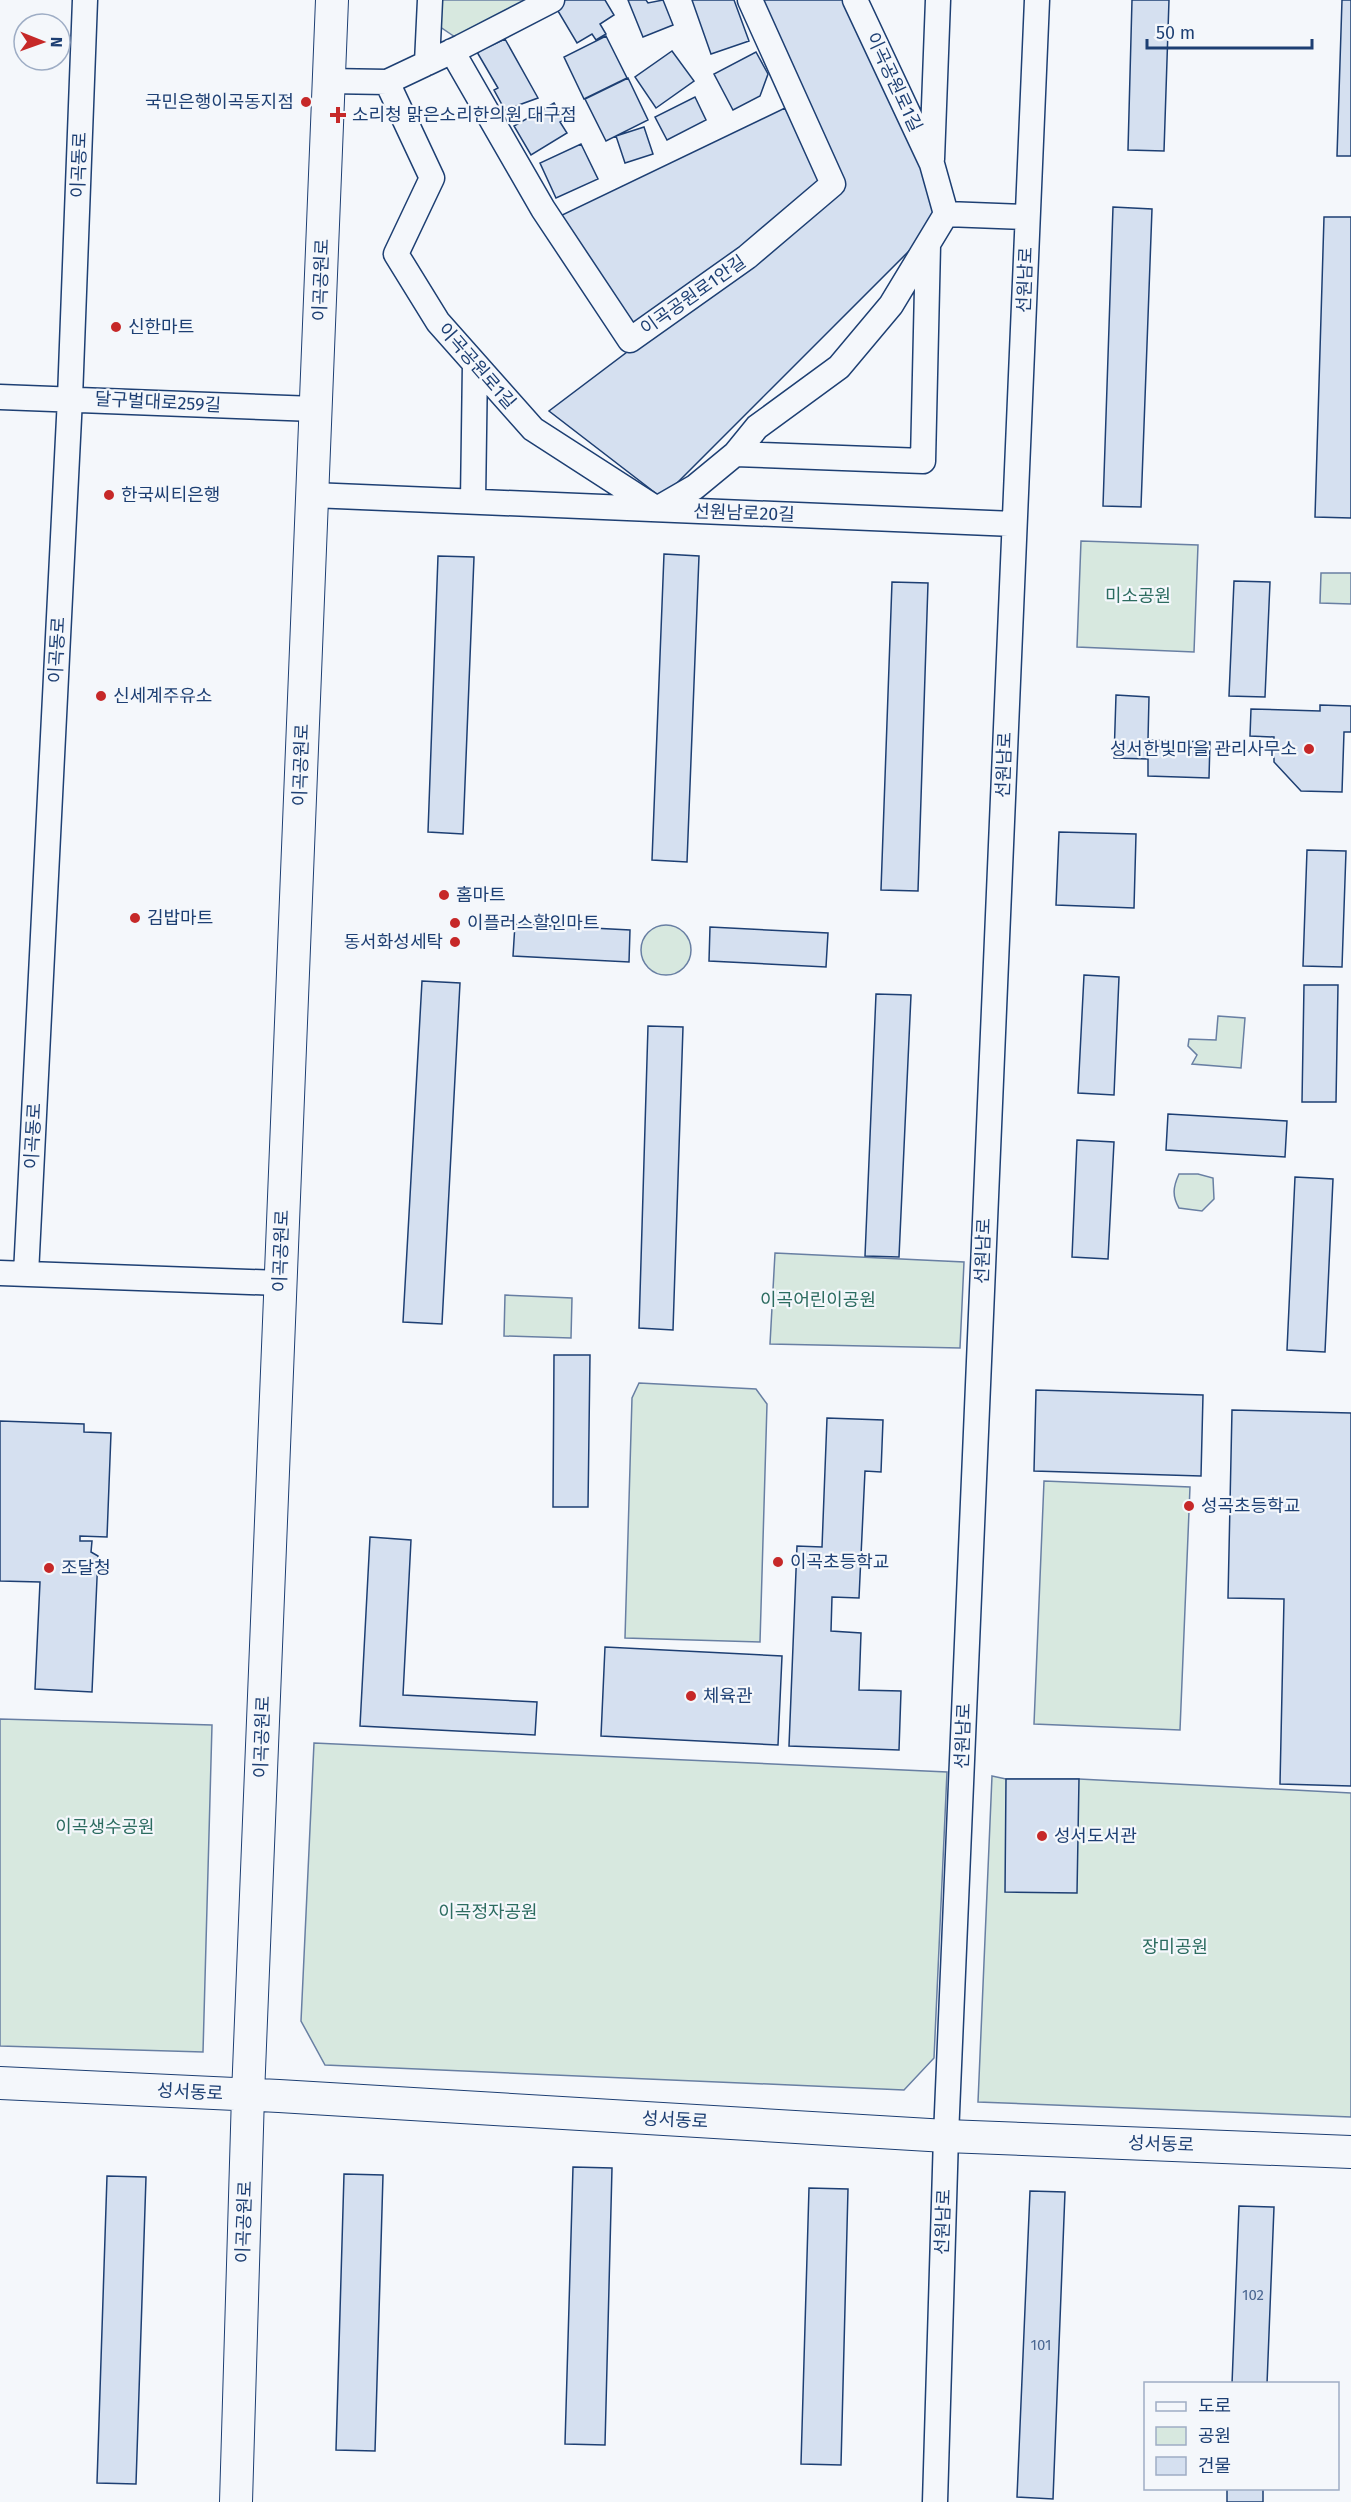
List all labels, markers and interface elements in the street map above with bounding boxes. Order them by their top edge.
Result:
north arrow [12,12,72,72]
scale bar [1147,12,1312,50]
text: 50 m [1156,22,1195,44]
street label: 이곡공원로1길 [861,29,927,135]
text: N [47,37,66,48]
place label: 국민은행이곡동지점 [145,91,294,113]
marker: 국민은행이곡동지점 [299,95,313,109]
place label: 소리청 맑은소리한의원 대구점 [352,104,577,126]
marker: 소리청 맑은소리한의원 대구점 [329,106,347,124]
street label: 이곡동로 [67,132,91,198]
street label: 이곡공원로 [309,238,333,322]
street label: 선원남로 [1013,247,1037,313]
street label: 이곡공원로1안길 [636,251,750,339]
place label: 신한마트 [128,316,194,338]
street label: 이곡공원로1길 [434,318,520,414]
marker: 신한마트 [109,320,123,334]
street label: 달구벌대로259길 [94,388,222,416]
place label: 한국씨티은행 [121,484,220,506]
marker: 한국씨티은행 [102,488,116,502]
street label: 선원남로20길 [693,500,795,526]
park label: 미소공원 [1105,585,1171,607]
street label: 이곡동로 [44,616,70,684]
place label: 신세계주유소 [113,685,212,707]
marker: 신세계주유소 [94,689,108,703]
street label: 이곡공원로 [289,723,313,807]
street label: 선원남로 [992,732,1016,798]
place label: 성서한빛마을 관리사무소 [1110,738,1297,760]
marker: 성서한빛마을 관리사무소 [1302,742,1316,756]
place label: 홈마트 [456,884,506,906]
marker: 홈마트 [437,888,451,902]
place label: 김밥마트 [147,907,213,929]
marker: 김밥마트 [128,911,142,925]
place label: 이플러스할인마트 [467,912,599,934]
marker: 이플러스할인마트 [448,916,462,930]
place label: 동서화성세탁 [344,931,443,953]
marker: 동서화성세탁 [448,935,462,949]
street label: 이곡동로 [20,1102,46,1170]
street label: 이곡공원로 [269,1209,293,1293]
street label: 선원남로 [971,1218,995,1284]
park label: 이곡어린이공원 [760,1289,876,1311]
place label: 성곡초등학교 [1201,1495,1300,1517]
marker: 성곡초등학교 [1182,1499,1196,1513]
place label: 이곡초등학교 [790,1551,889,1573]
marker: 이곡초등학교 [771,1555,785,1569]
place label: 조달청 [61,1557,111,1579]
marker: 조달청 [42,1561,56,1575]
place label: 체육관 [703,1685,753,1707]
marker: 체육관 [684,1689,698,1703]
street label: 이곡공원로 [250,1695,274,1779]
street label: 선원남로 [951,1703,975,1769]
park label: 이곡생수공원 [55,1816,155,1838]
place label: 성서도서관 [1054,1825,1137,1847]
marker: 성서도서관 [1035,1829,1049,1843]
park label: 이곡정자공원 [438,1901,538,1923]
park label: 장미공원 [1142,1936,1208,1958]
street label: 성서동로 [156,2079,224,2105]
street label: 성서동로 [641,2107,709,2133]
street label: 성서동로 [1128,2132,1194,2156]
street label: 이곡공원로 [232,2180,256,2264]
street label: 선원남로 [931,2189,955,2255]
house number: 102 [1242,2286,1264,2304]
house number: 101 [1031,2336,1052,2354]
legend [1144,2382,1339,2490]
text: 도로 [1198,2395,1231,2417]
text: 공원 [1198,2425,1231,2447]
text: 건물 [1198,2455,1231,2477]

